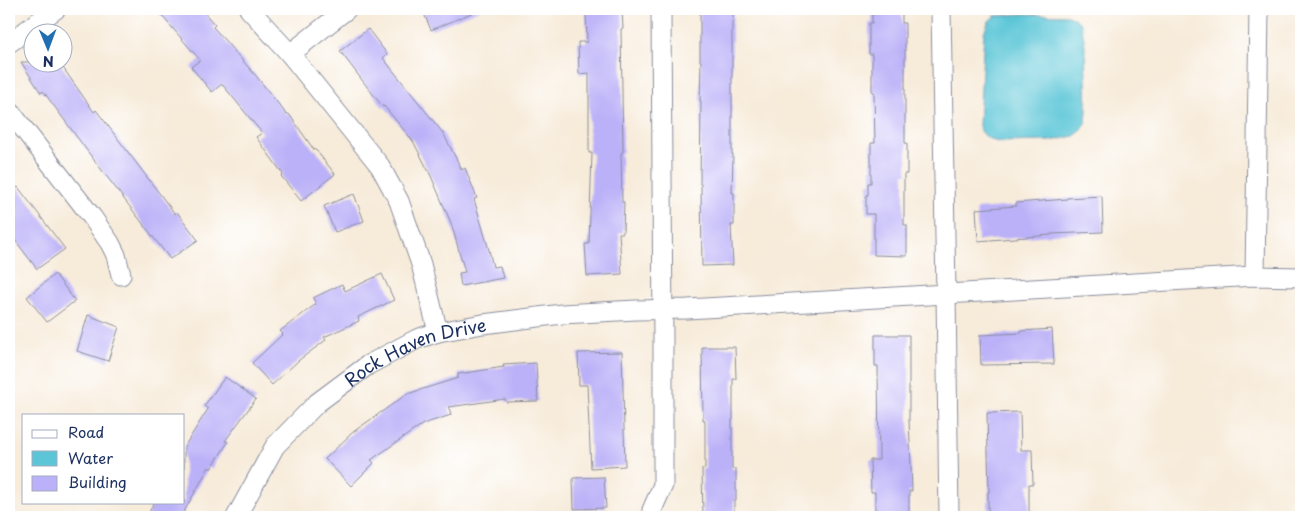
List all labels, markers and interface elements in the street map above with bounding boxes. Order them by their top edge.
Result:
north arrow [22,22,72,72]
text: N [43,51,54,72]
street label: Rock Haven Drive [338,310,488,392]
legend [22,414,185,504]
text: Road [68,420,104,443]
text: Water [68,446,113,469]
text: Building [68,470,127,493]

